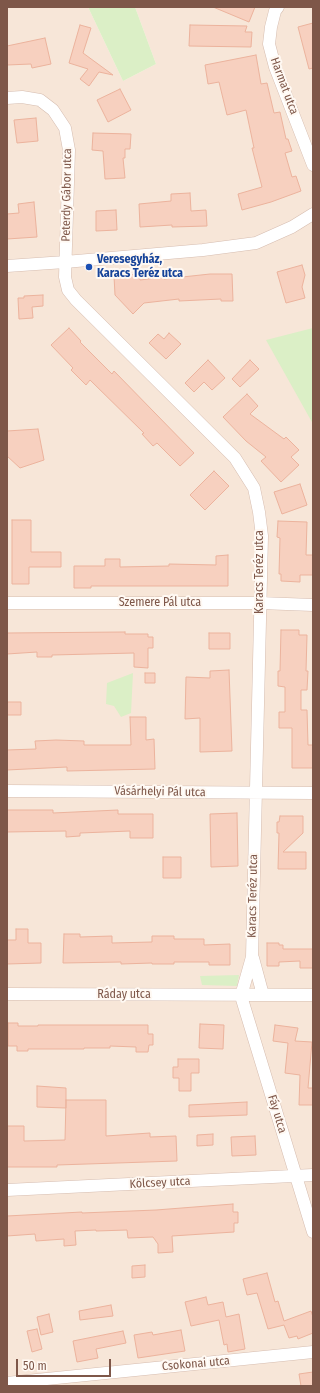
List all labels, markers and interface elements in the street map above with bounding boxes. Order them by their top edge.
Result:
street label: Harmat utca [267,55,301,117]
street label: Peterdy Gábor utca [59,148,75,242]
place label: Veresegyház, Karacs Teréz utca [97,253,183,281]
marker: Veresegyház, Karacs Teréz utca [84,262,94,272]
street label: Karacs Teréz utca [253,530,267,614]
street label: Szemere Pál utca [119,596,201,610]
street label: Vásárhelyi Pál utca [114,784,206,800]
street label: Karacs Teréz utca [245,854,261,938]
street label: Ráday utca [97,988,151,1002]
street label: Fáy utca [264,1093,290,1135]
street label: Kölcsey utca [129,1174,191,1192]
scale bar [18,1351,113,1377]
street label: Csokonai utca [161,1354,231,1374]
text: 50 m [23,1359,47,1373]

